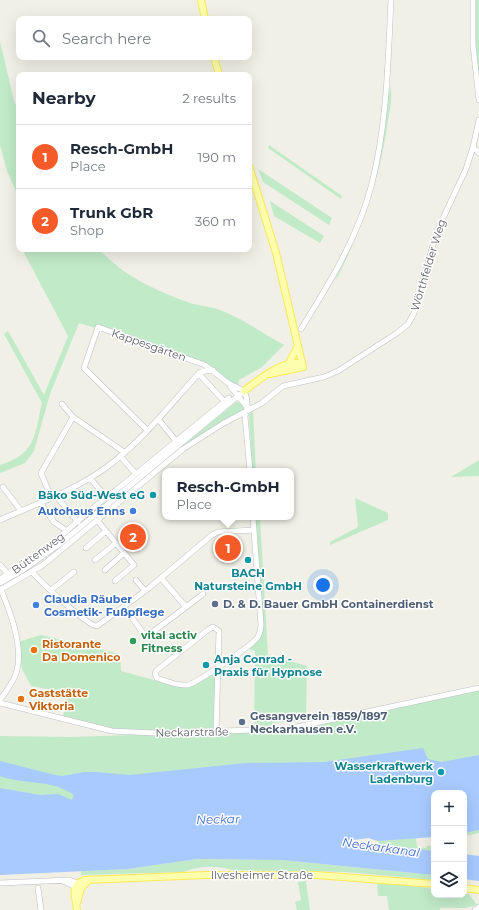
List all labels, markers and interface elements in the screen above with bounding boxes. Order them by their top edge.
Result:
search box [16,16,252,60]
icon: search [30,27,52,49]
text: Search here [62,29,151,48]
text: Nearby [32,88,96,108]
text: 2 results [182,90,236,106]
text: Resch-GmbH [70,139,173,158]
text: 1 [42,149,48,165]
text: 190 m [198,149,236,165]
text: Place [70,158,106,174]
text: Trunk GbR [70,203,153,222]
text: 2 [41,213,49,229]
text: 360 m [195,213,236,229]
street label: Wörthfelder Weg [407,217,449,313]
text: Shop [70,222,104,238]
street label: Kappesgärten [110,326,188,364]
popup [162,468,294,520]
text: Resch-GmbH [176,477,280,496]
place label: Bäko Süd-West eG [38,488,145,502]
marker: Bäko Süd-West eG [148,490,158,500]
text: Place [176,496,212,512]
place label: Autohaus Enns [37,504,125,518]
marker: Autohaus Enns [128,506,138,516]
pin: 2 [120,522,146,552]
street label: Büttenweg [9,529,67,577]
pin: 1 [215,533,241,563]
marker: BACH Natursteine GmbH [243,555,253,565]
place label: BACH Natursteine GmbH [194,566,302,593]
your location [313,575,333,595]
place label: Claudia Räuber Cosmetik- Fußpflege [44,592,165,619]
place label: D. & D. Bauer GmbH Containerdienst [223,597,434,611]
marker: D. & D. Bauer GmbH Containerdienst [210,599,220,609]
marker: Claudia Räuber Cosmetik- Fußpflege [31,600,41,610]
place label: vital activ Fitness [140,628,197,655]
marker: vital activ Fitness [128,636,138,646]
place label: Ristorante Da Domenico [42,637,120,664]
marker: Ristorante Da Domenico [29,645,39,655]
place label: Anja Conrad - Praxis für Hypnose [213,652,322,679]
marker: Anja Conrad - Praxis für Hypnose [201,660,211,670]
place label: Gaststätte Viktoria [28,686,88,713]
marker: Gaststätte Viktoria [16,694,26,704]
place label: Gesangverein 1859/1897 Neckarhausen e.V. [250,709,387,736]
marker: Gesangverein 1859/1897 Neckarhausen e.V. [237,717,247,727]
street label: Neckarstraße [155,724,229,740]
place label: Wasserkraftwerk Ladenburg [335,759,434,786]
marker: Wasserkraftwerk Ladenburg [436,767,446,777]
map controls [431,790,467,898]
button: + [431,790,467,826]
water label: Neckar [196,811,240,827]
button: − [431,826,467,862]
water label: Neckarkanal [341,834,421,860]
button: layers [431,862,467,898]
street label: Ilvesheimer Straße [211,868,314,882]

